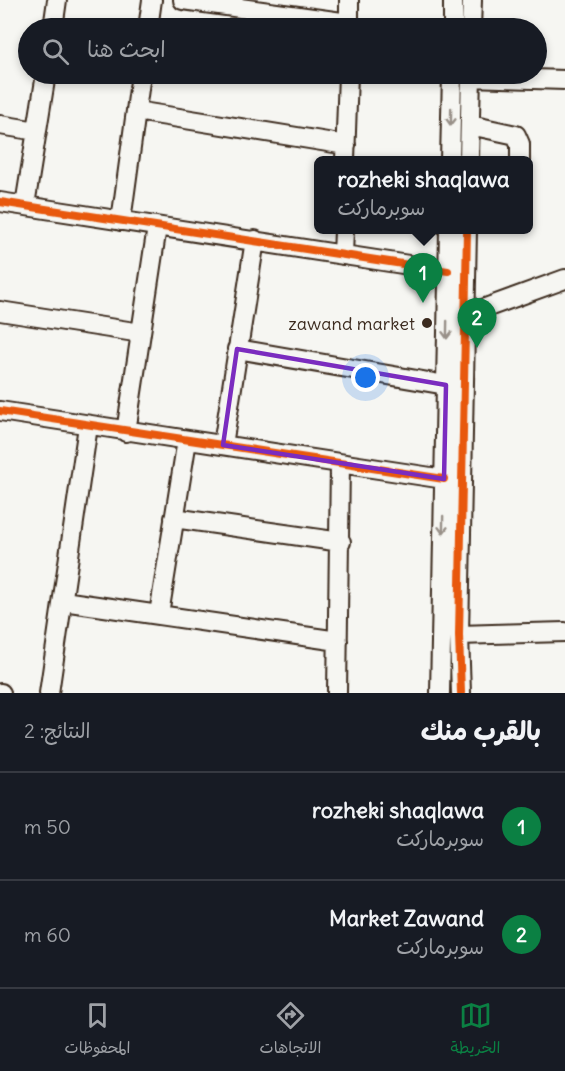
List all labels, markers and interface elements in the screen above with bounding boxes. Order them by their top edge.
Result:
search box [18,18,547,84]
icon: search [39,35,72,68]
text: ابحث هنا [87,35,166,63]
one-way arrow [446,107,457,126]
popup [314,156,533,234]
text: rozheki shaqlawa [337,165,510,193]
text: سوبرماركت [337,195,425,220]
pin: 1 [404,254,442,303]
pin: 2 [458,298,496,348]
place label: zawand market [288,312,415,335]
marker: zawand market [420,316,434,330]
one-way arrow [441,319,453,339]
your location [351,363,380,392]
one-way arrow [437,514,449,534]
text: بالقرب منك [421,714,541,747]
text: النتائج: 2 [24,718,90,743]
text: rozheki shaqlawa [312,796,484,824]
text: 50 m [24,814,71,839]
text: 1 [518,814,525,839]
text: سوبرماركت [396,826,484,851]
text: Market Zawand [329,904,484,932]
text: 60 m [24,922,71,947]
text: 2 [516,922,527,947]
text: سوبرماركت [396,934,484,959]
tab: المحفوظات [65,999,130,1062]
tab: الاتجاهات [260,999,321,1062]
tab: الخريطة [451,999,500,1062]

